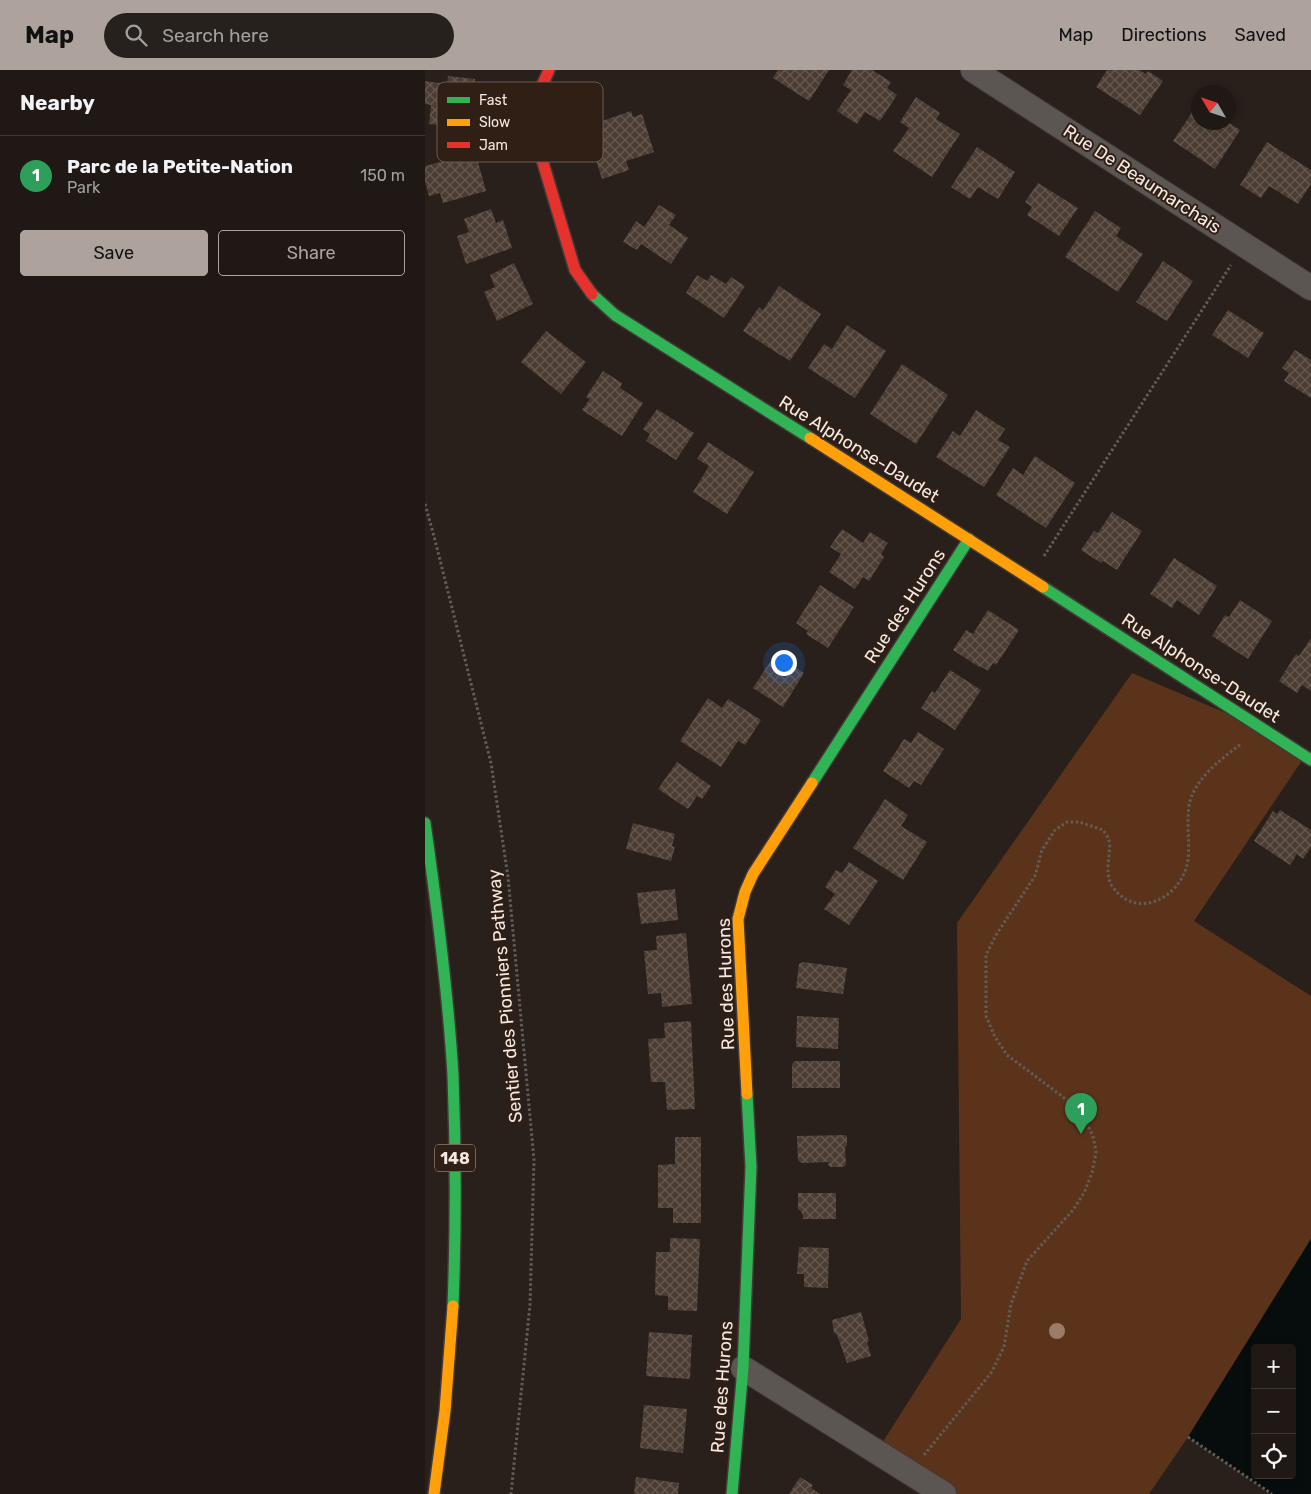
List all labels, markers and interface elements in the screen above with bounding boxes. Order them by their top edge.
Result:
search box [104,13,454,58]
text: Map [25,21,74,49]
icon: search [122,21,150,49]
text: Search here [162,24,269,47]
text: Map [1058,24,1093,46]
text: Directions [1121,24,1207,46]
text: Saved [1235,24,1286,46]
legend [437,82,603,162]
north arrow [1191,85,1236,130]
text: Nearby [20,90,95,115]
text: Fast [479,92,508,109]
text: Slow [479,114,510,131]
street label: Rue De Beaumarchais [1059,120,1225,238]
text: Jam [479,137,508,154]
text: Parc de la Petite-Nation [67,155,293,178]
text: 1 [32,166,40,185]
text: 150 m [360,166,405,185]
text: Park [67,178,100,197]
button: Save [20,230,208,276]
button: Share [218,230,405,276]
street label: Rue Alphonse-Daudet [775,391,943,507]
street label: Rue des Hurons [860,545,950,667]
street label: Rue Alphonse-Daudet [1118,608,1284,728]
your location [771,650,797,676]
street label: Sentier des Pionniers Pathway [483,868,527,1124]
street label: Rue des Hurons [713,918,739,1050]
pin: 1 [1065,1093,1097,1134]
road number: 148 [435,1144,475,1172]
street label: Rue des Hurons [706,1320,738,1454]
map controls [1251,1344,1296,1479]
button: + [1251,1344,1296,1389]
button: − [1251,1389,1296,1434]
button: locate [1251,1434,1296,1479]

